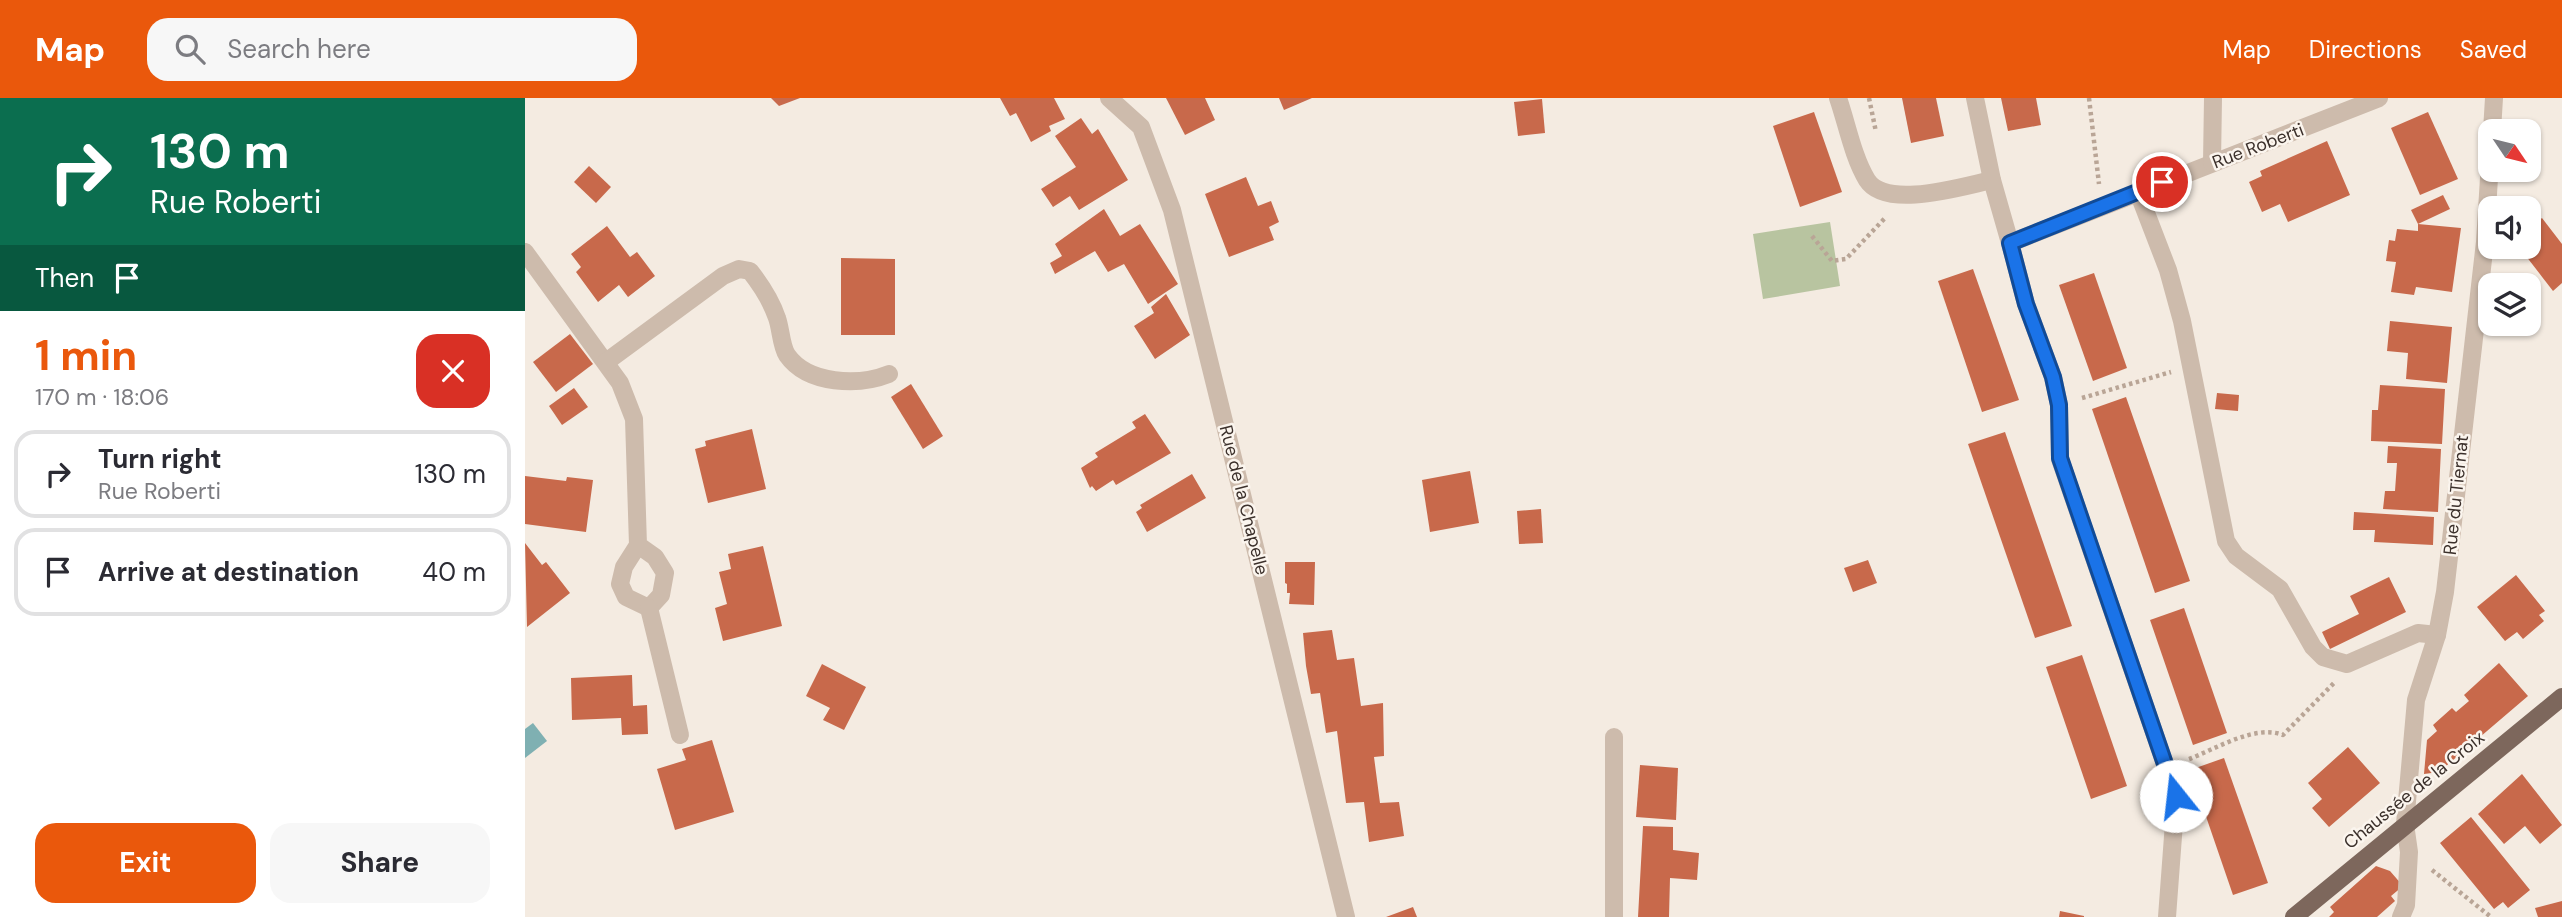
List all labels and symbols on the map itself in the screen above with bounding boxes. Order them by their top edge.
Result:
street label: Rue Roberti [2209,118,2307,174]
north arrow [2478,119,2541,182]
pin [2132,152,2192,212]
street label: Rue de la Chapelle [1214,423,1274,577]
street label: Rue du Tiernat [2438,434,2474,556]
street label: Chaussée de la Croix [2339,726,2489,854]
position arrow [2139,759,2213,833]

